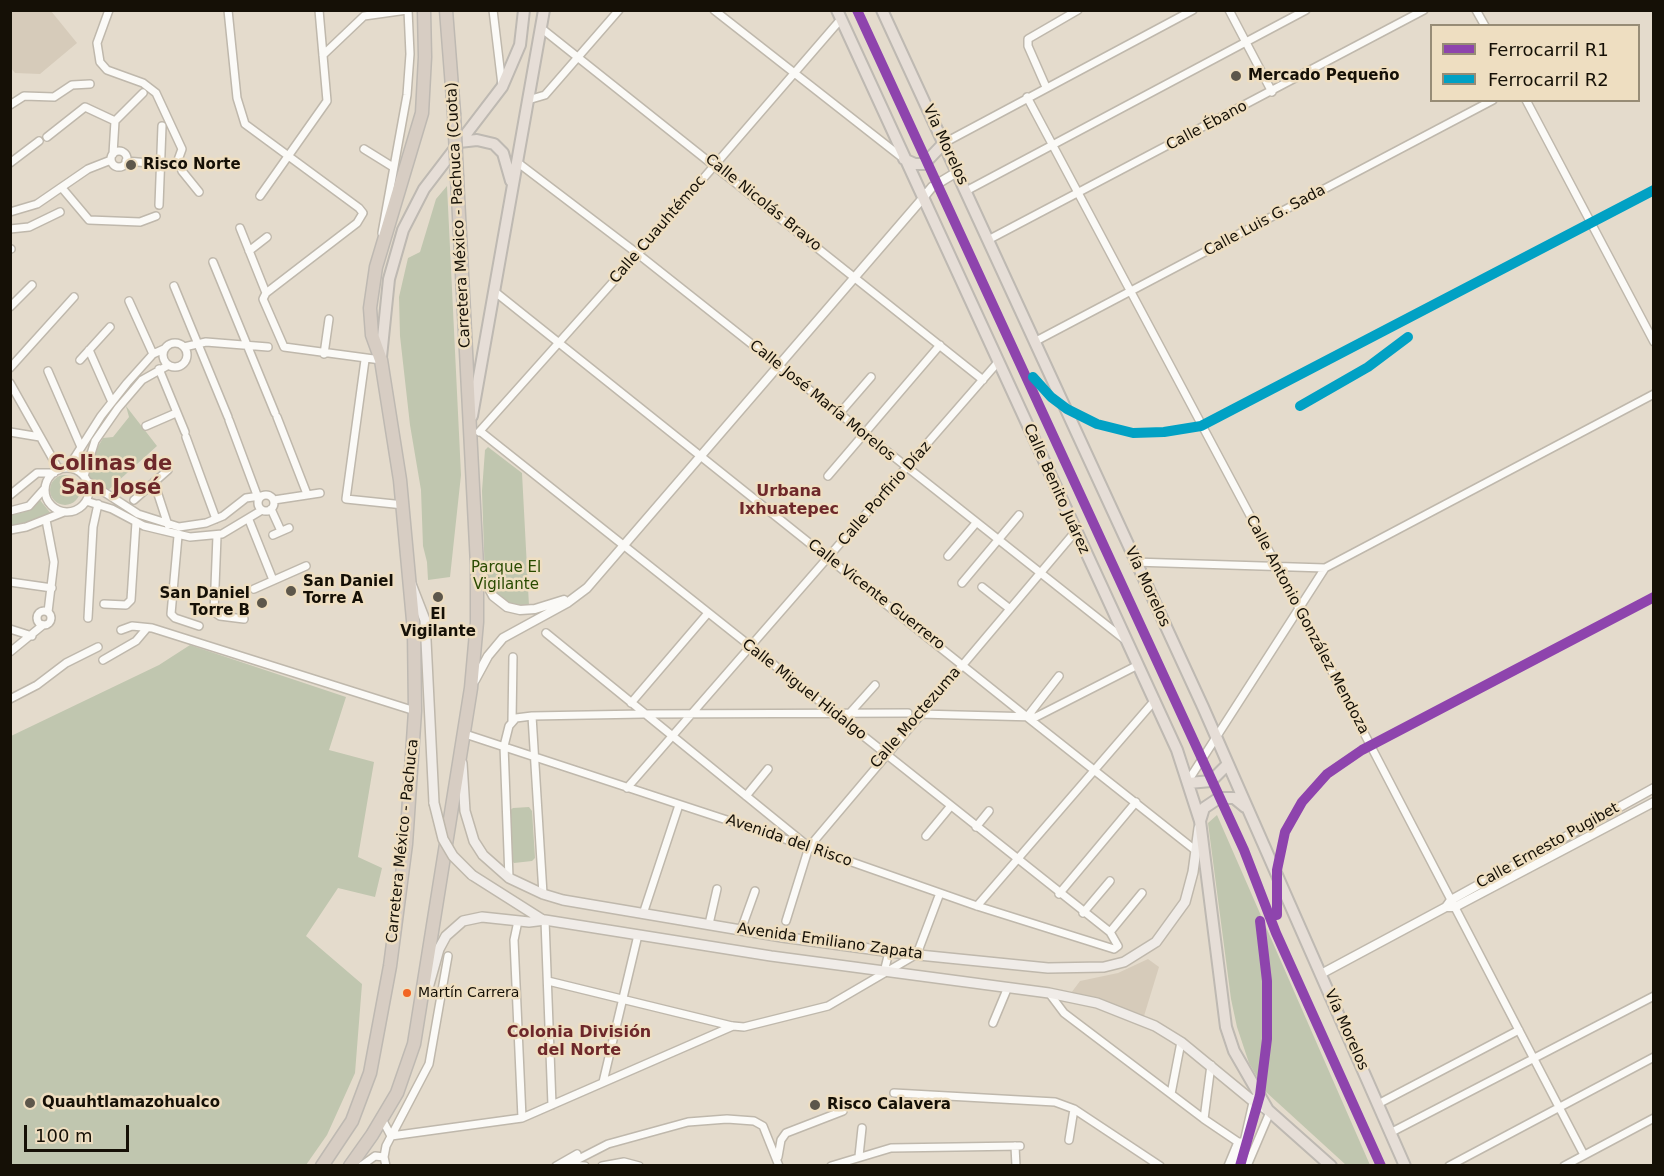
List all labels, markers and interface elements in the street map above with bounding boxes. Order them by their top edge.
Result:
legend [1430,24,1640,102]
text: Ferrocarril R1 [1488,39,1609,60]
place label: Mercado Pequeño [1248,67,1400,85]
marker: Mercado Pequeño [1229,69,1243,83]
text: Ferrocarril R2 [1488,69,1609,90]
street label: Carretera México - Pachuca (Cuota) [443,82,475,348]
street label: Calle Ébano [1164,97,1250,155]
street label: Vía Morelos [919,102,971,188]
street label: Calle Nicolás Bravo [701,151,825,255]
place label: Risco Norte [143,156,241,174]
marker: Risco Norte [124,158,138,172]
street label: Calle Cuauhtémoc [606,172,710,288]
street label: Calle Luis G. Sada [1201,181,1329,261]
street label: Calle José María Morelos [746,337,898,465]
street label: Calle Benito Juárez [1019,421,1093,557]
street label: Calle Porfirio Díaz [835,438,935,550]
district label: Colinas de San José [50,452,172,502]
district label: Urbana Ixhuatepec [739,482,839,520]
street label: Calle Antonio González Mendoza [1241,512,1373,738]
street label: Calle Vicente Guerrero [804,536,948,654]
street label: Vía Morelos [1121,544,1173,630]
park label: Parque El Vigilante [471,559,541,594]
place label: San Daniel Torre A [303,573,394,608]
marker: San Daniel Torre A [284,584,298,598]
place label: San Daniel Torre B [159,585,250,620]
marker: El Vigilante [431,590,445,604]
marker: San Daniel Torre B [255,596,269,610]
place label: El Vigilante [400,606,476,641]
street label: Calle Miguel Hidalgo [738,636,870,744]
street label: Calle Moctezuma [867,664,965,772]
street label: Carretera México - Pachuca [383,738,423,944]
street label: Calle Ernesto Pugibet [1474,799,1622,893]
street label: Avenida del Risco [724,811,854,871]
street label: Avenida Emiliano Zapata [736,920,924,964]
place label: Martín Carrera [418,985,519,1001]
marker: Martín Carrera [401,987,413,999]
street label: Vía Morelos [1320,987,1372,1073]
district label: Colonia División del Norte [507,1023,651,1061]
place label: Quauhtlamazohualco [42,1094,220,1112]
marker: Quauhtlamazohualco [23,1096,37,1110]
place label: Risco Calavera [827,1096,951,1114]
marker: Risco Calavera [808,1098,822,1112]
scale bar [27,1113,132,1151]
text: 100 m [35,1125,93,1146]

